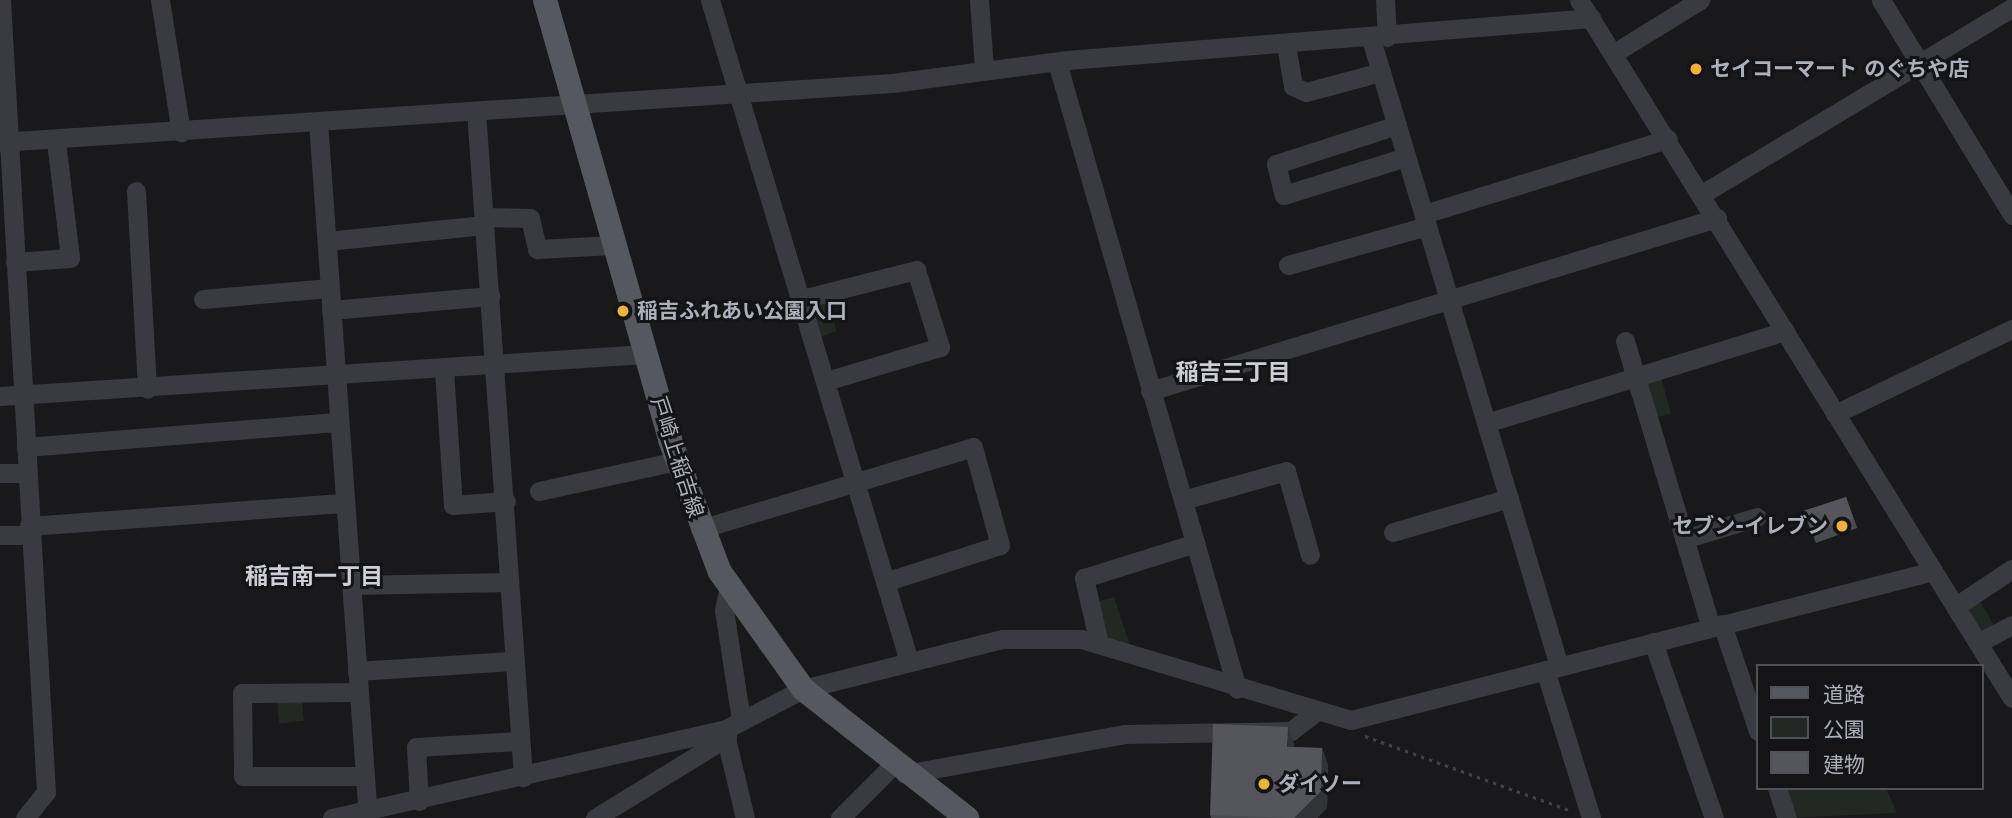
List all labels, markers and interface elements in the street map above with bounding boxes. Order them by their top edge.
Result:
place label: セイコーマート のぐちや店 [1710,56,1969,82]
marker: セイコーマート のぐちや店 [1688,61,1704,77]
place label: 稲吉ふれあい公園入口 [637,298,847,324]
marker: 稲吉ふれあい公園入口 [615,303,631,319]
district label: 稲吉三丁目 [1176,358,1290,386]
street label: 戸崎上稲吉線 [646,393,708,521]
place label: セブン-イレブン [1672,513,1828,539]
marker: セブン-イレブン [1834,518,1850,534]
district label: 稲吉南一丁目 [245,562,383,590]
legend [1756,664,1984,790]
text: 道路 [1823,683,1865,707]
text: 公園 [1823,718,1865,742]
text: 建物 [1823,753,1865,777]
place label: ダイソー [1278,771,1362,797]
marker: ダイソー [1256,776,1272,792]

